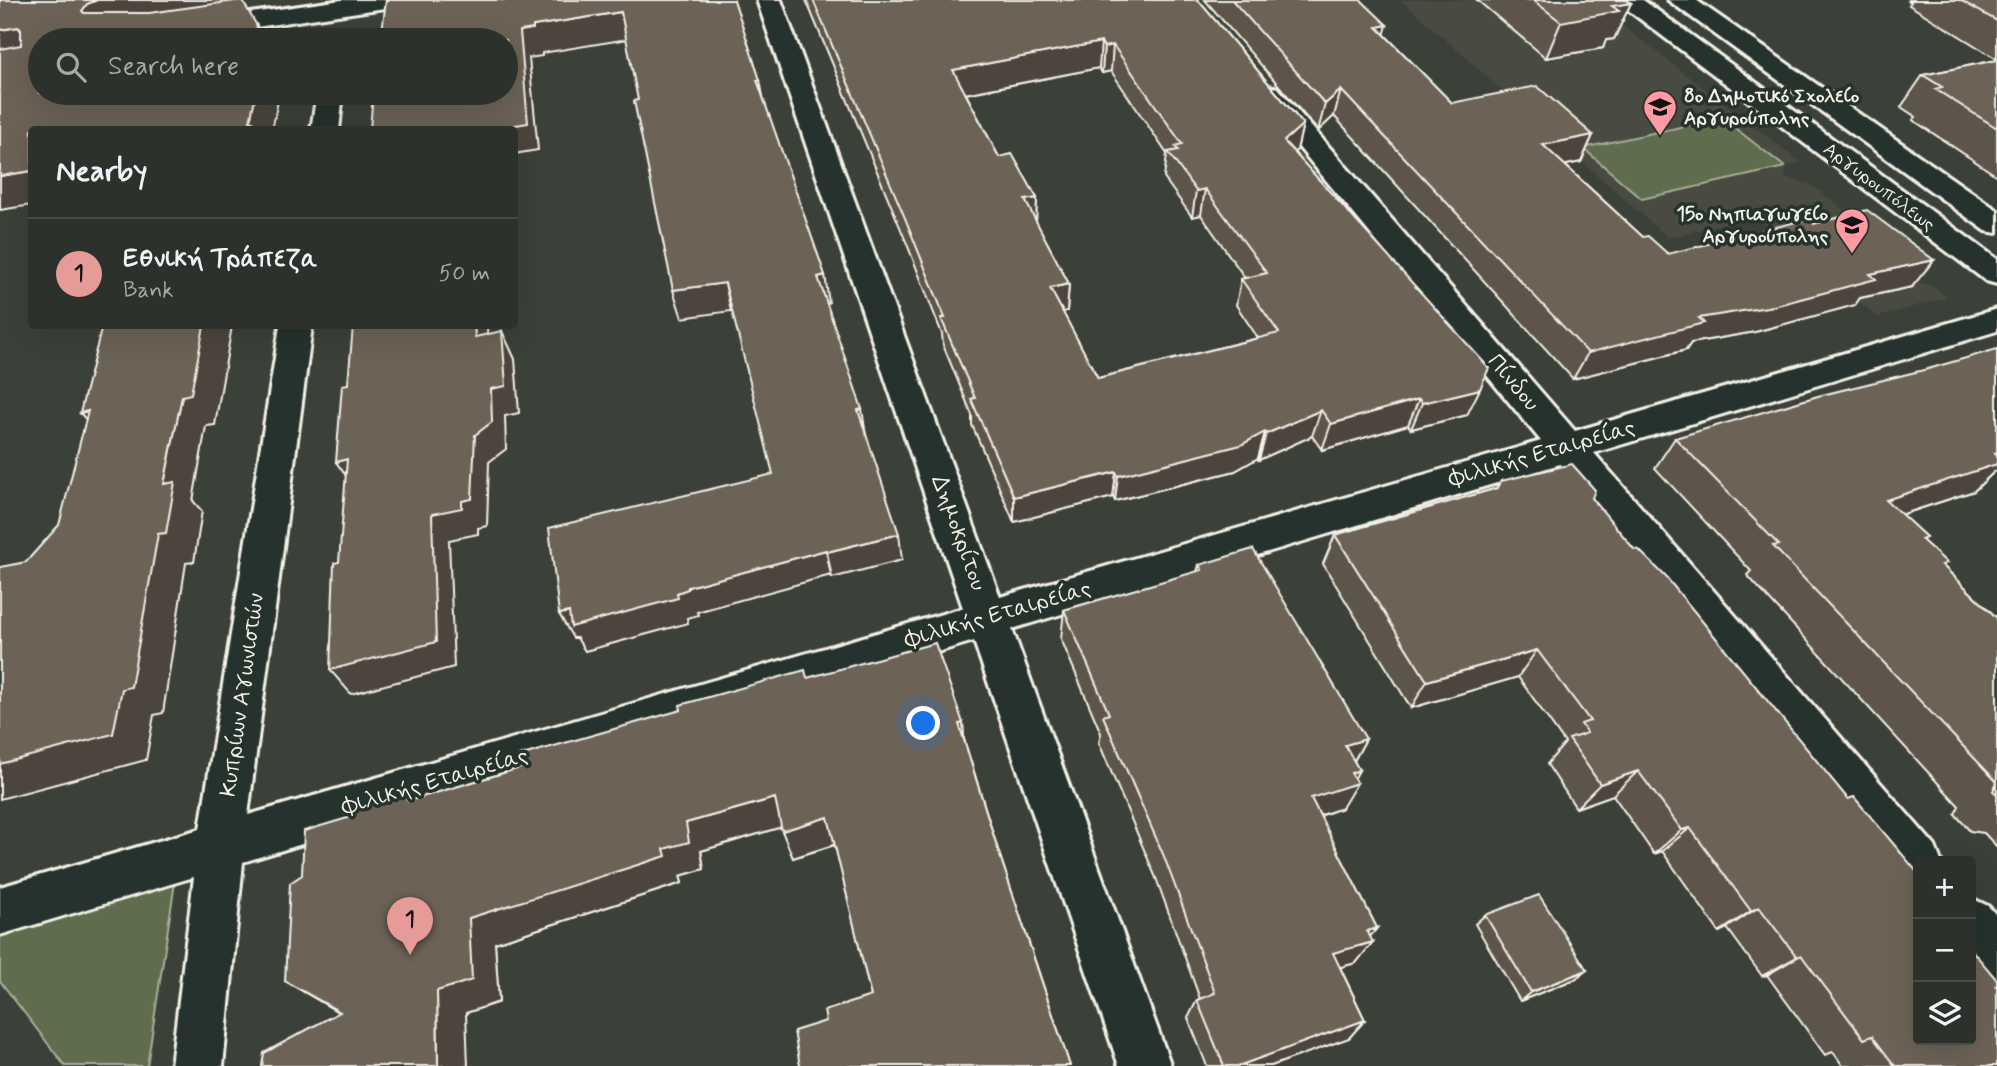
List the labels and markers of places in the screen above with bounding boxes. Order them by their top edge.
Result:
place label: 8ο Δημοτικό Σχολείο Αργυρούπολης [1684,84,1860,131]
school or university icon: 8ο Δημοτικό Σχολείο Αργυρούπολης [1641,88,1679,137]
place label: 15ο Νηπιαγωγείο Αργυρούπολης [1676,202,1829,249]
school or university icon: 15ο Νηπιαγωγείο Αργυρούπολης [1833,206,1871,255]
pin: 1 [387,897,433,955]

